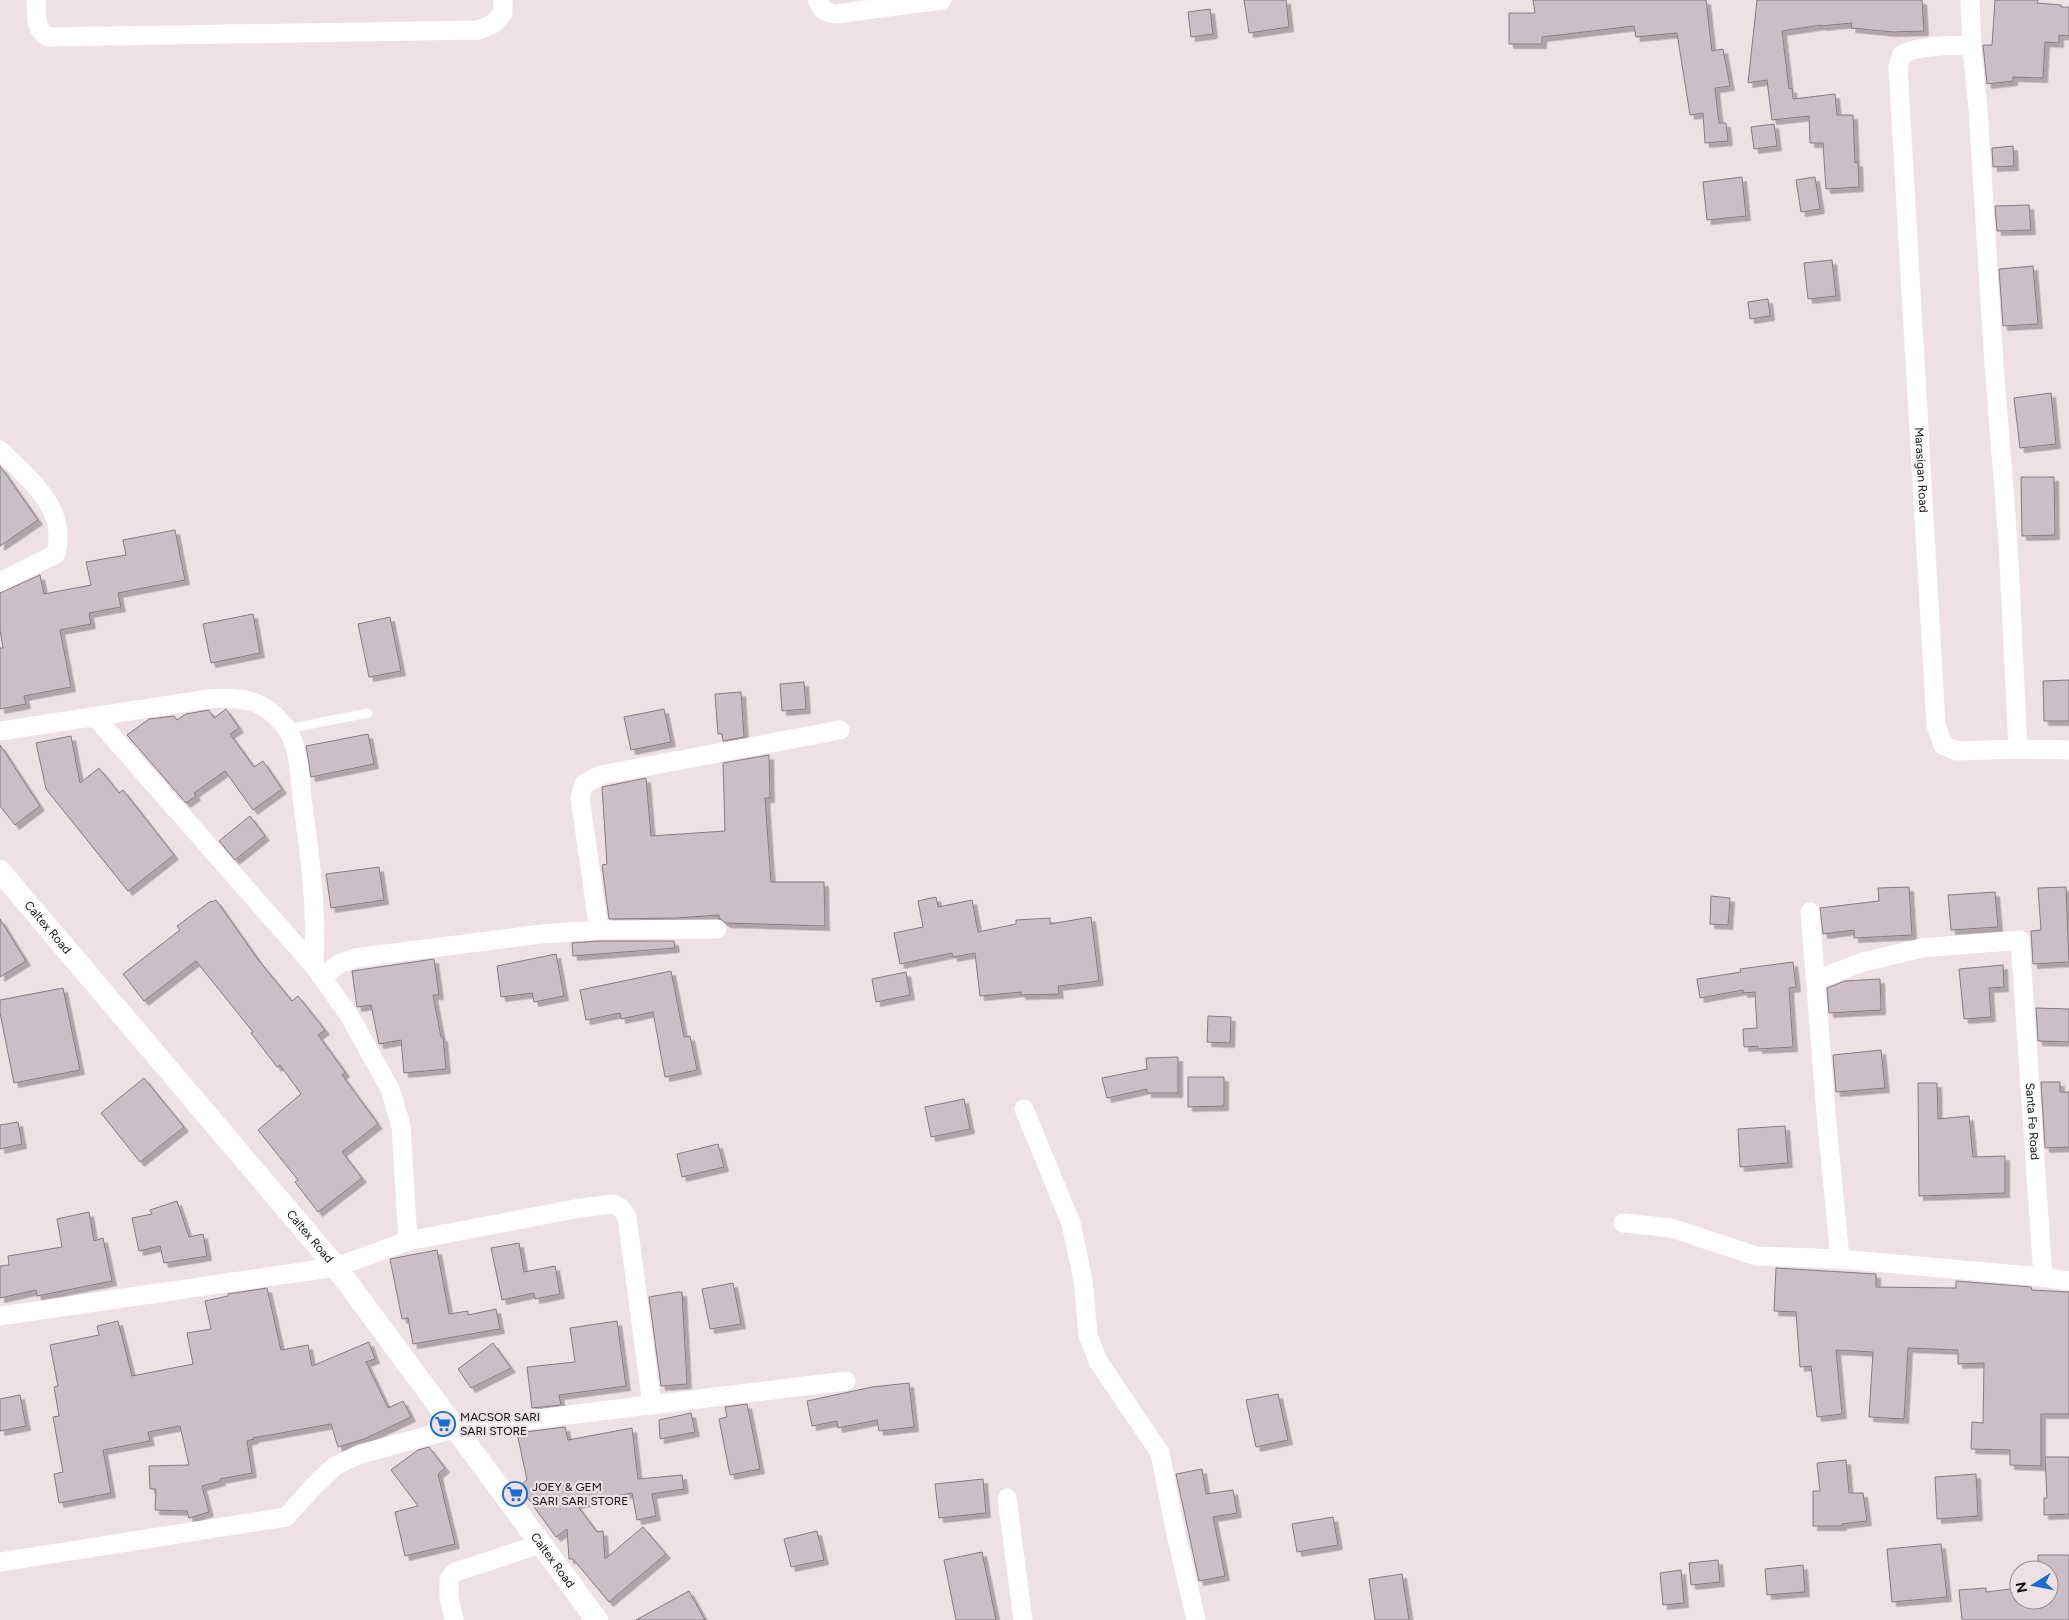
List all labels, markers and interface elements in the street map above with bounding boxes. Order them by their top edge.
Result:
street label: Marasigan Road [1912,427,1931,513]
street label: Caltex Road [22,898,74,957]
street label: Santa Fe Road [2023,1082,2042,1160]
street label: Caltex Road [284,1207,336,1265]
place label: MACSOR SARI SARI STORE [460,1410,540,1438]
supermarket icon: MACSOR SARI SARI STORE [430,1411,456,1437]
place label: JOEY & GEM SARI SARI STORE [532,1480,628,1508]
supermarket icon: JOEY & GEM SARI SARI STORE [502,1481,528,1507]
street label: Caltex Road [528,1530,578,1590]
north arrow [2009,1560,2059,1610]
text: N [2012,1580,2031,1594]

